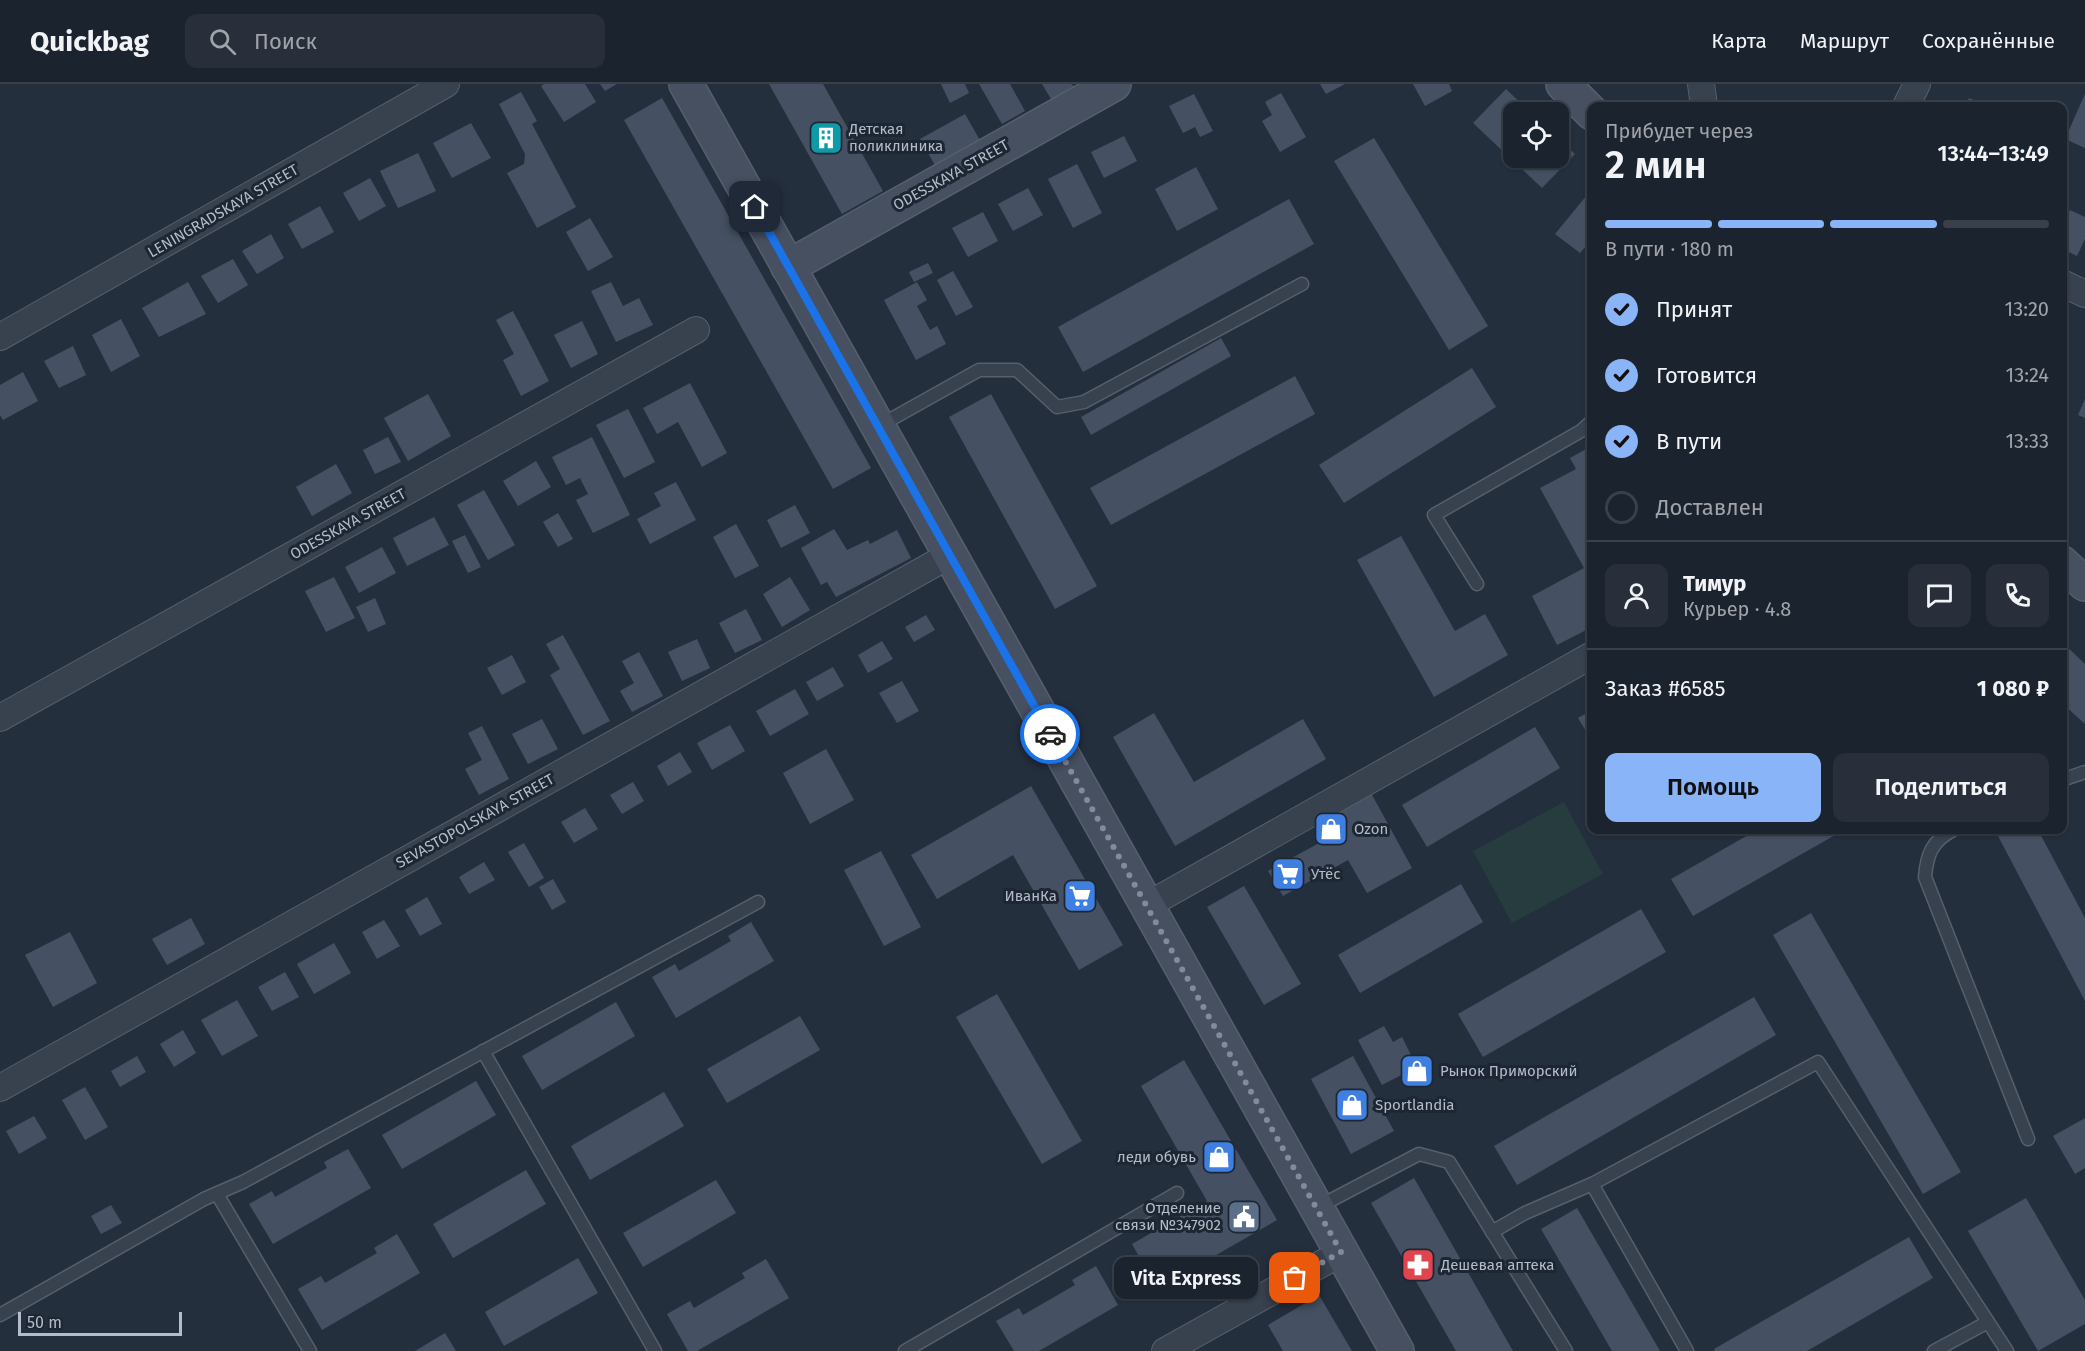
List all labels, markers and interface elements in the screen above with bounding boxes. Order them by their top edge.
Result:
search box [185,14,605,68]
text: Quickbag [30,25,149,58]
icon: search [206,25,239,58]
text: Поиск [254,28,317,55]
text: Карта [1711,28,1767,54]
text: Маршрут [1800,28,1889,54]
text: Сохранённые [1922,28,2055,54]
map controls [1503,102,1569,168]
button: locate [1503,102,1569,168]
text: Прибудет через [1605,119,1754,143]
building icon: Детская поликлиника [808,120,844,156]
place label: Детская поликлиника [848,120,943,155]
street label: ODESSKAYA STREET [890,136,1012,214]
text: 13:44–13:49 [1938,140,2049,167]
text: 2 мин [1605,142,1707,188]
street label: LENINGRADSKAYA STREET [145,160,302,261]
pin [729,181,780,232]
icon: home [738,190,771,223]
text: В пути · 180 m [1605,237,1734,261]
icon: check [1605,293,1638,326]
text: Принят [1656,296,1732,323]
text: 13:20 [2005,297,2049,321]
icon: check [1605,359,1638,392]
text: Готовится [1656,362,1757,389]
text: 13:24 [2006,363,2049,387]
icon: check [1605,425,1638,458]
text: В пути [1656,428,1722,455]
text: 13:33 [2005,429,2049,453]
street label: ODESSKAYA STREET [287,485,409,563]
text: Доставлен [1656,494,1764,521]
button: person [1605,564,1668,627]
button: chat [1908,564,1971,627]
button: phone [1986,564,2049,627]
text: Тимур [1683,570,1746,597]
text: Курьер · 4.8 [1683,597,1791,621]
text: Заказ #6585 [1605,675,1726,702]
text: 1 080 ₽ [1977,675,2049,702]
courier [1020,704,1080,764]
icon: car [1034,718,1067,751]
button: Помощь [1605,753,1821,822]
button: Поделиться [1833,753,2049,822]
street label: SEVASTOPOLSKAYA STREET [393,770,557,872]
shop icon: Ozon [1313,811,1349,847]
place label: Ozon [1354,820,1388,838]
supermarket icon: Утёс [1270,856,1306,892]
place label: Утёс [1311,865,1340,883]
supermarket icon: ИванКа [1062,878,1098,914]
place label: ИванКа [1004,887,1057,905]
shop icon: Рынок Приморский [1399,1053,1435,1089]
place label: Рынок Приморский [1440,1062,1578,1080]
shop icon: Sportlandia [1334,1087,1370,1123]
place label: Sportlandia [1375,1096,1455,1114]
shop icon: леди обувь [1201,1139,1237,1175]
place label: леди обувь [1117,1148,1196,1166]
place label: Отделение связи №347902 [1115,1199,1221,1234]
public building icon: Отделение связи №347902 [1226,1199,1262,1235]
pharmacy icon: Дешевая аптека [1400,1247,1436,1283]
pin [1269,1252,1320,1303]
place label: Дешевая аптека [1440,1256,1554,1274]
callout: Vita Express [1115,1257,1259,1299]
icon: bag [1278,1261,1311,1294]
text: Vita Express [1131,1266,1241,1290]
scale bar [18,1309,182,1336]
text: 50 m [27,1313,62,1332]

